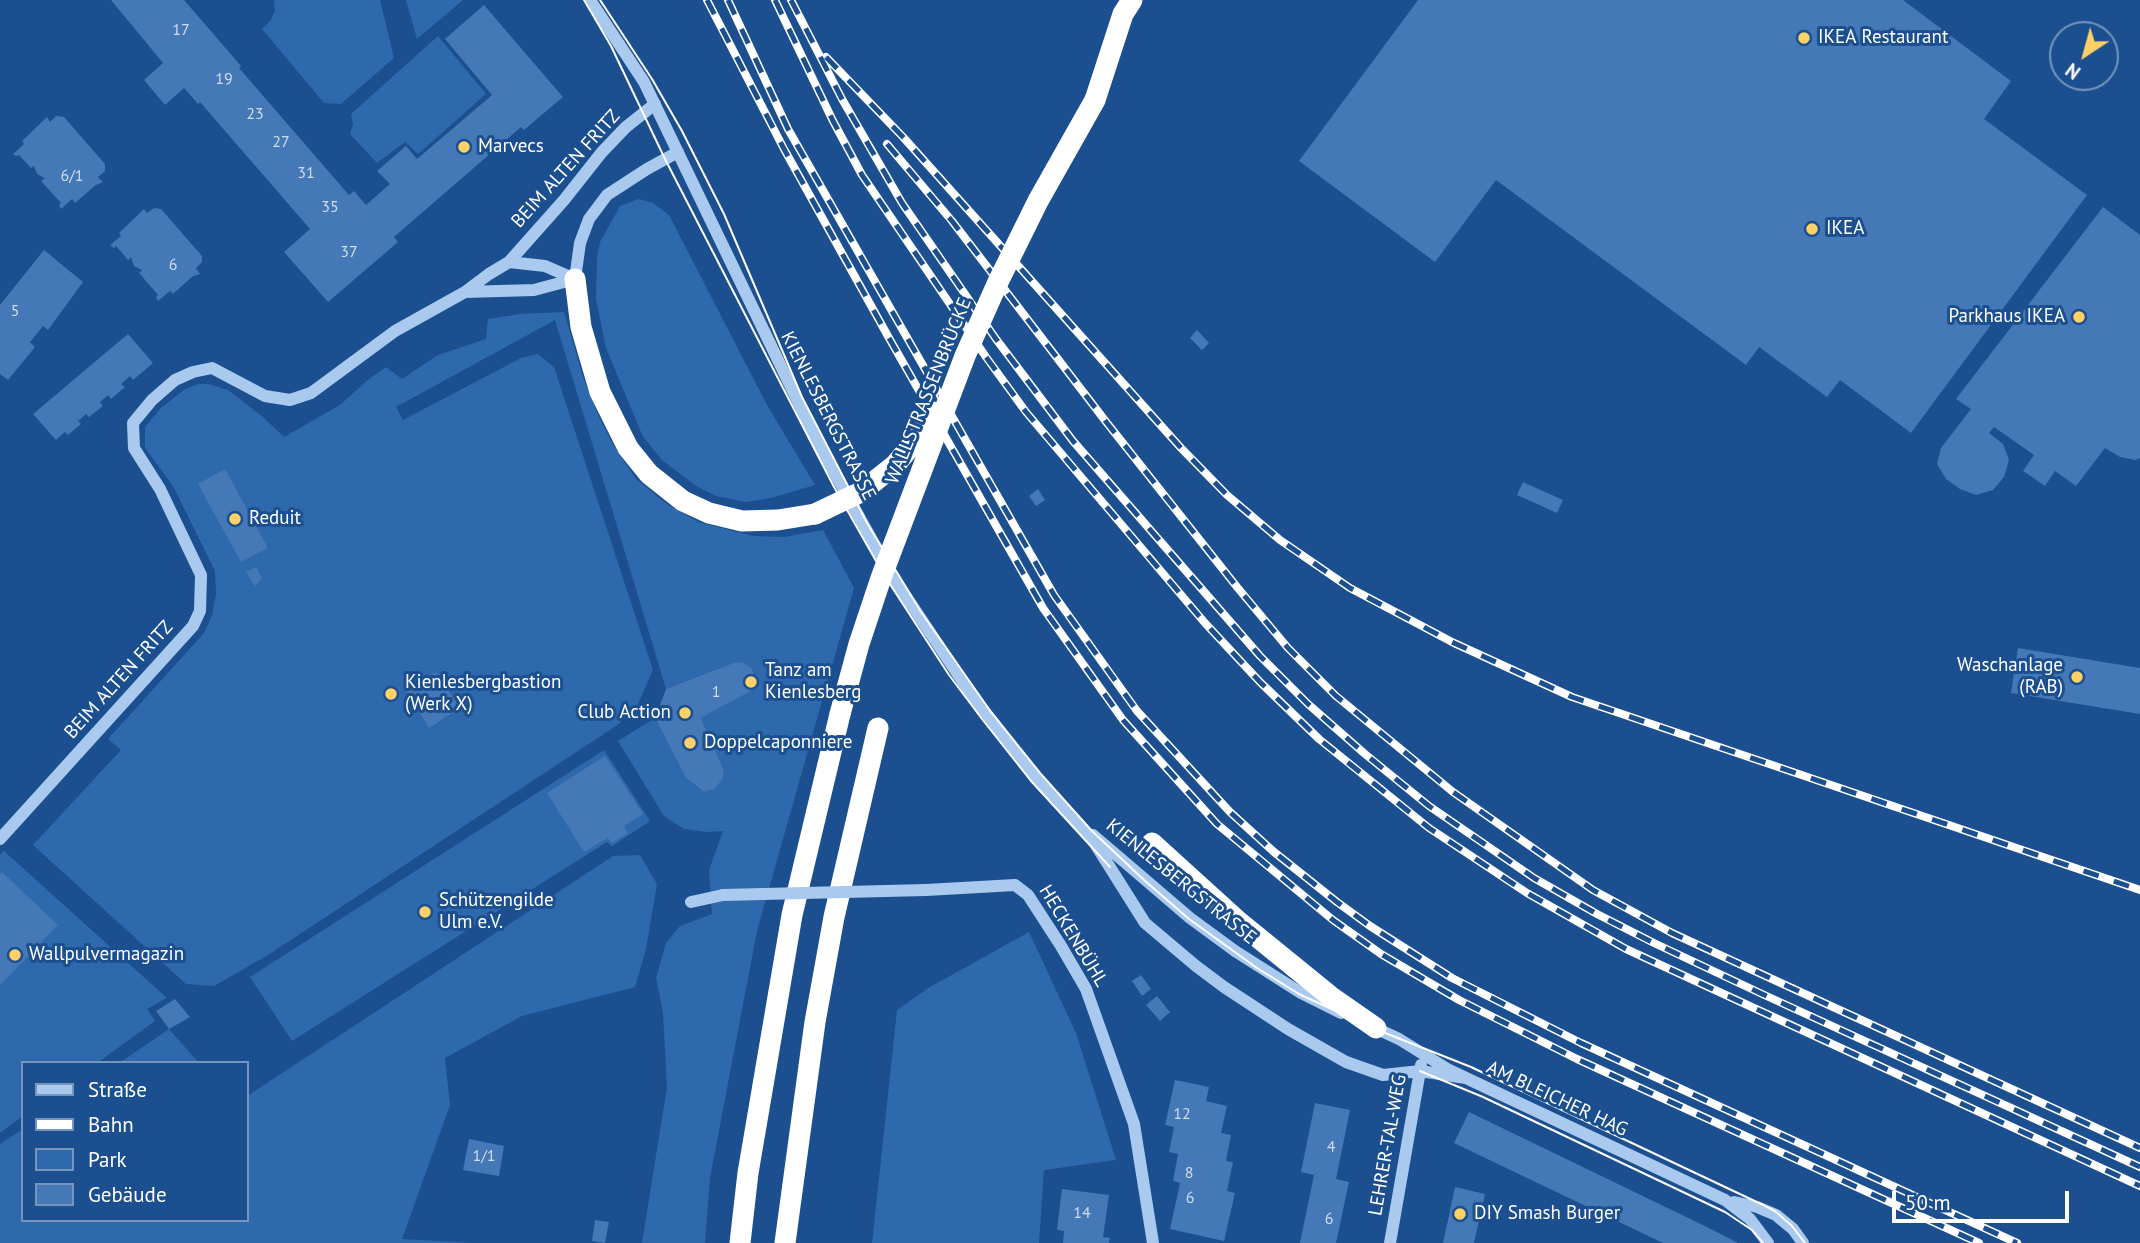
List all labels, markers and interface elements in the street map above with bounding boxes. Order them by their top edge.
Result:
house number: 17 [172,20,190,40]
north arrow [2049,21,2119,91]
place label: IKEA Restaurant [1818,27,1948,49]
marker: IKEA Restaurant [1796,30,1812,46]
text: N [2061,58,2085,85]
house number: 19 [215,69,233,89]
house number: 23 [246,104,264,124]
street label: BEIM ALTEN FRITZ [507,105,625,233]
house number: 27 [272,132,290,152]
place label: Marvecs [478,136,544,158]
marker: Marvecs [456,139,472,155]
house number: 31 [297,163,315,183]
house number: 6/1 [60,166,84,186]
house number: 35 [321,197,339,217]
place label: IKEA [1826,218,1864,240]
marker: IKEA [1804,221,1820,237]
house number: 37 [340,242,358,262]
house number: 6 [169,255,177,275]
street label: WALLSTRASSENBRÜCKE [881,294,977,488]
house number: 5 [11,301,19,321]
place label: Parkhaus IKEA [1949,306,2065,328]
marker: Parkhaus IKEA [2071,309,2087,325]
street label: KIENLESBERGSTRASSE [776,328,880,504]
place label: Reduit [249,508,301,530]
marker: Reduit [227,511,243,527]
street label: BEIM ALTEN FRITZ [60,616,178,744]
place label: Waschanlage (RAB) [1957,655,2063,699]
place label: Tanz am Kienlesberg [765,660,862,704]
marker: Waschanlage (RAB) [2069,669,2085,685]
place label: Kienlesbergbastion (Werk X) [405,672,561,716]
marker: Tanz am Kienlesberg [743,674,759,690]
house number: 1 [712,682,720,702]
marker: Kienlesbergbastion (Werk X) [383,686,399,702]
place label: Club Action [577,702,671,724]
marker: Club Action [677,705,693,721]
place label: Doppelcaponniere [704,732,852,754]
marker: Doppelcaponniere [682,735,698,751]
street label: KIENLESBERGSTRASSE [1101,814,1261,950]
street label: HECKENBÜHL [1034,881,1112,991]
place label: Schützengilde Ulm e.V. [439,890,554,934]
marker: Schützengilde Ulm e.V. [417,904,433,920]
place label: Wallpulvermagazin [29,944,184,966]
marker: Wallpulvermagazin [7,947,23,963]
street label: AM BLEICHER HAG [1483,1056,1631,1142]
legend [21,1061,248,1222]
street label: LEHRER-TAL-WEG [1364,1073,1412,1217]
text: Straße [88,1076,147,1103]
house number: 12 [1173,1104,1191,1124]
text: Bahn [88,1111,134,1138]
house number: 4 [1327,1137,1335,1157]
text: Park [88,1146,127,1173]
house number: 1/1 [472,1146,496,1166]
house number: 8 [1185,1163,1193,1183]
scale bar [1895,1176,2072,1220]
text: Gebäude [88,1181,167,1208]
house number: 6 [1186,1188,1194,1208]
text: 50 m [1905,1189,1951,1216]
house number: 14 [1073,1203,1091,1223]
place label: DIY Smash Burger [1474,1203,1620,1225]
marker: DIY Smash Burger [1452,1206,1468,1222]
house number: 6 [1325,1209,1333,1229]

